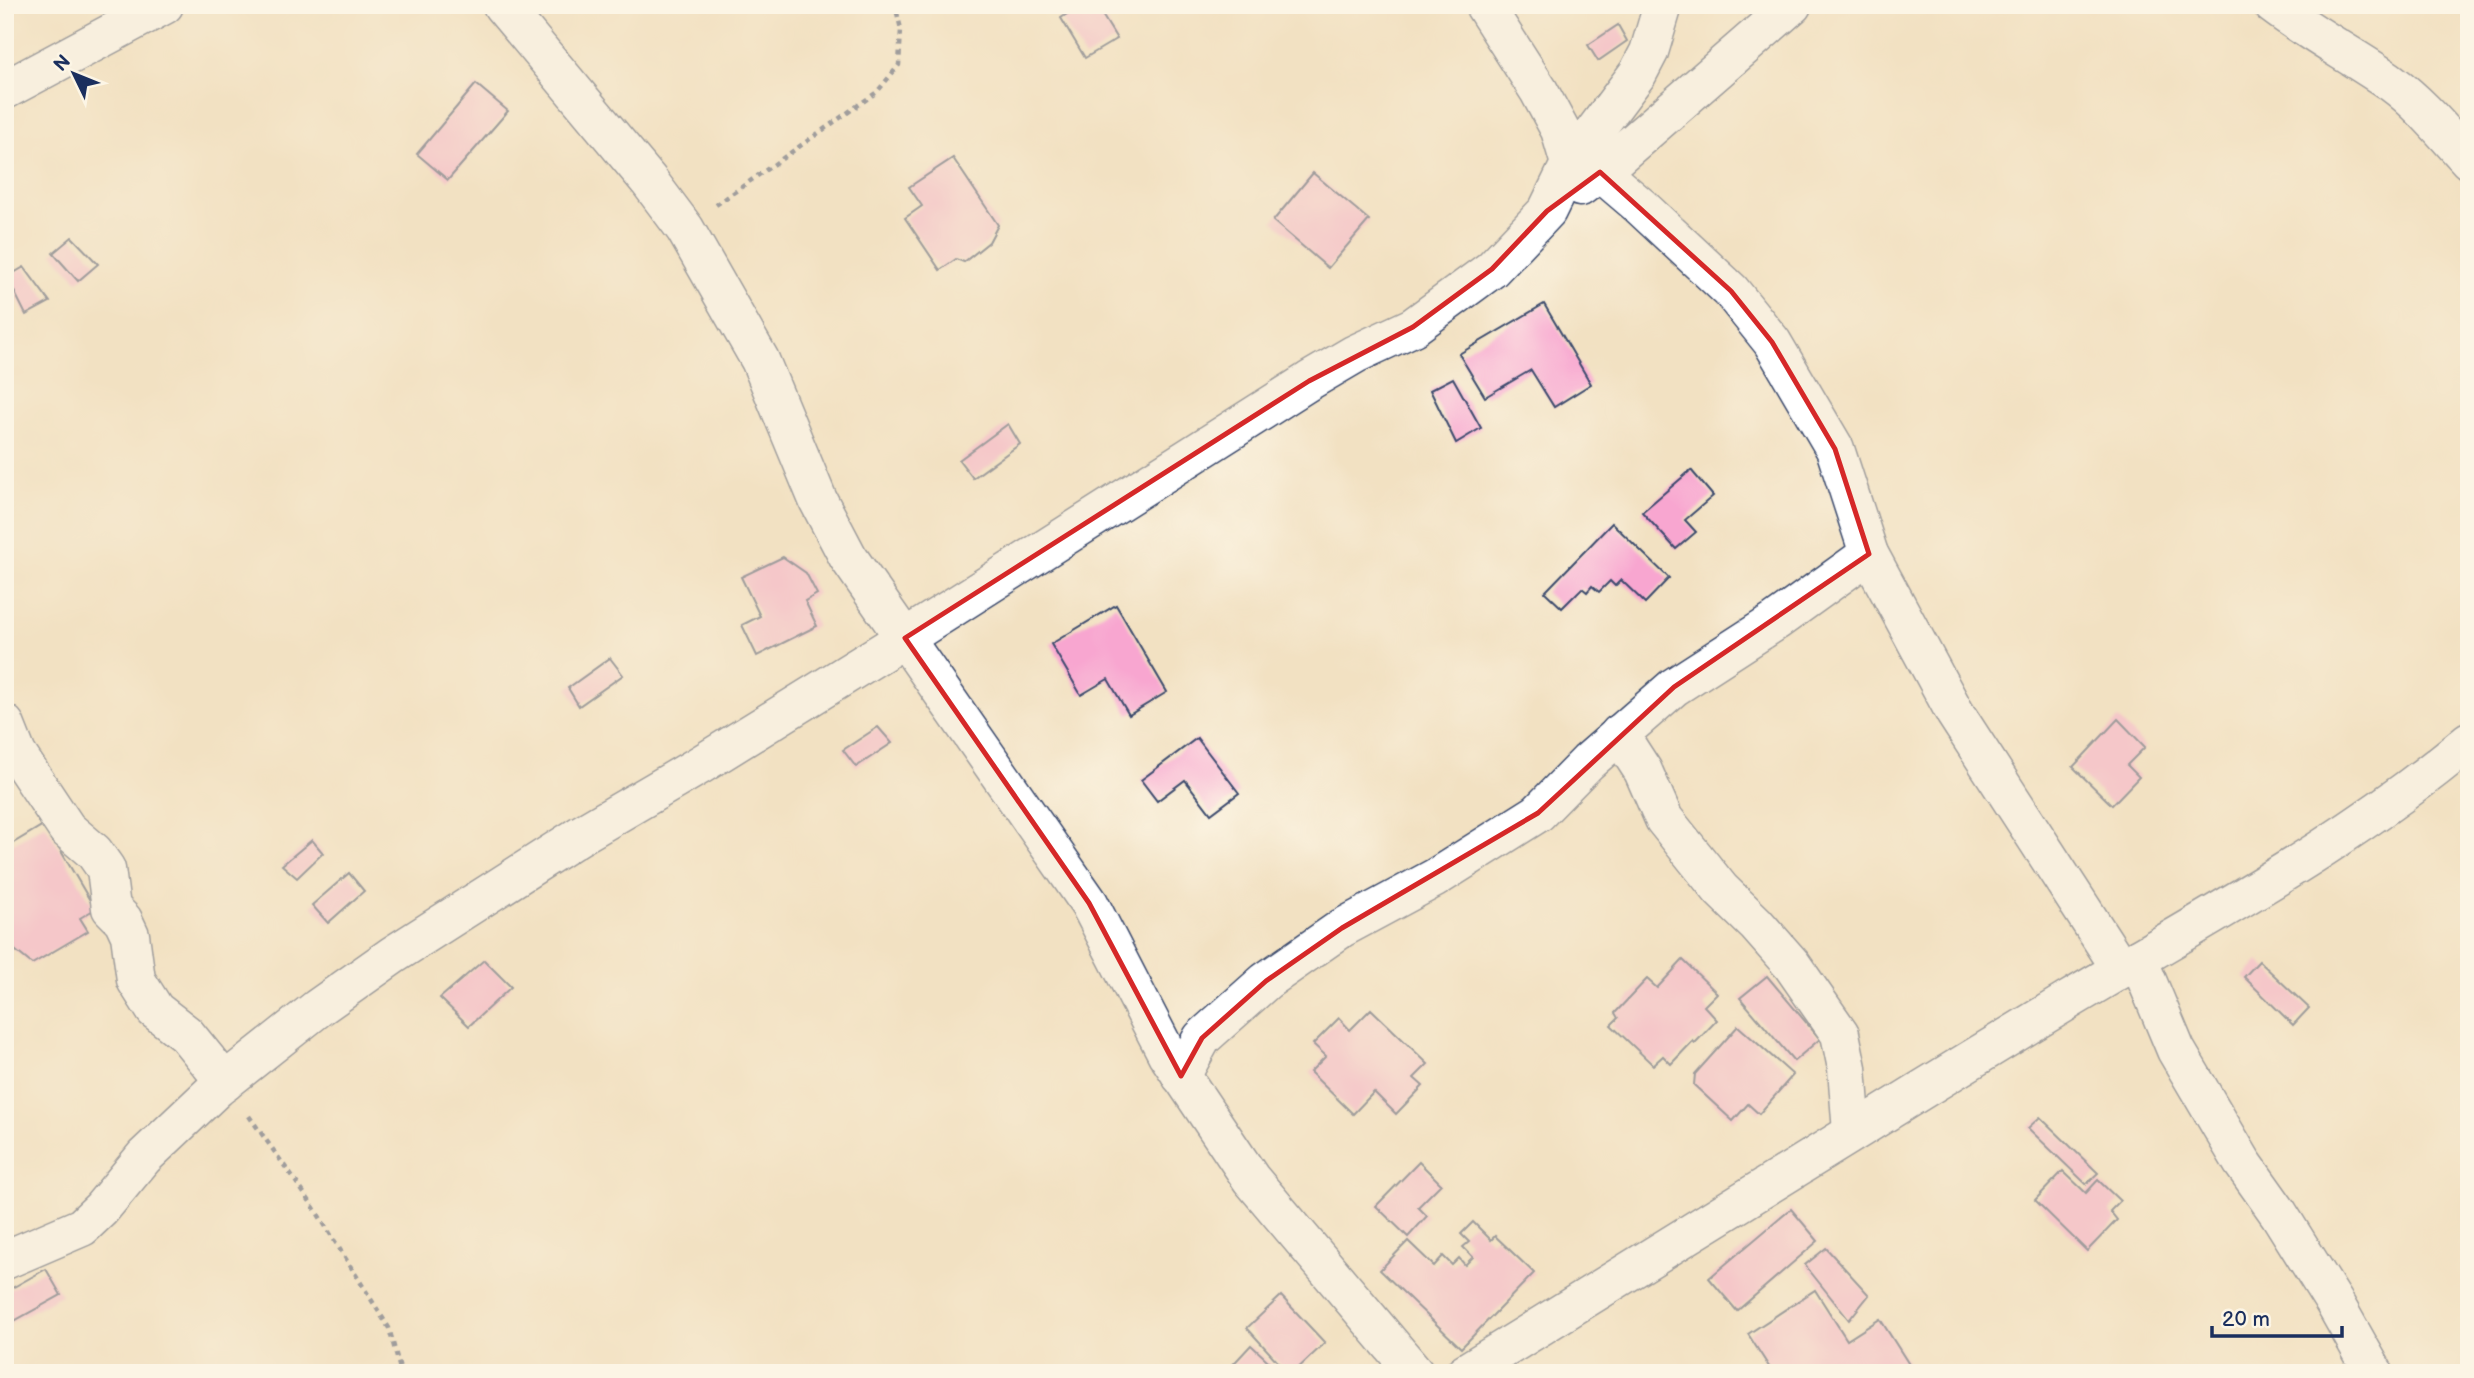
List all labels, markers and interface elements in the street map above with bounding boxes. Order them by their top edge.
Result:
north arrow [38,38,108,108]
text: N [49,50,76,76]
scale bar [2212,1294,2341,1338]
text: 20 m [2222,1307,2270,1332]

